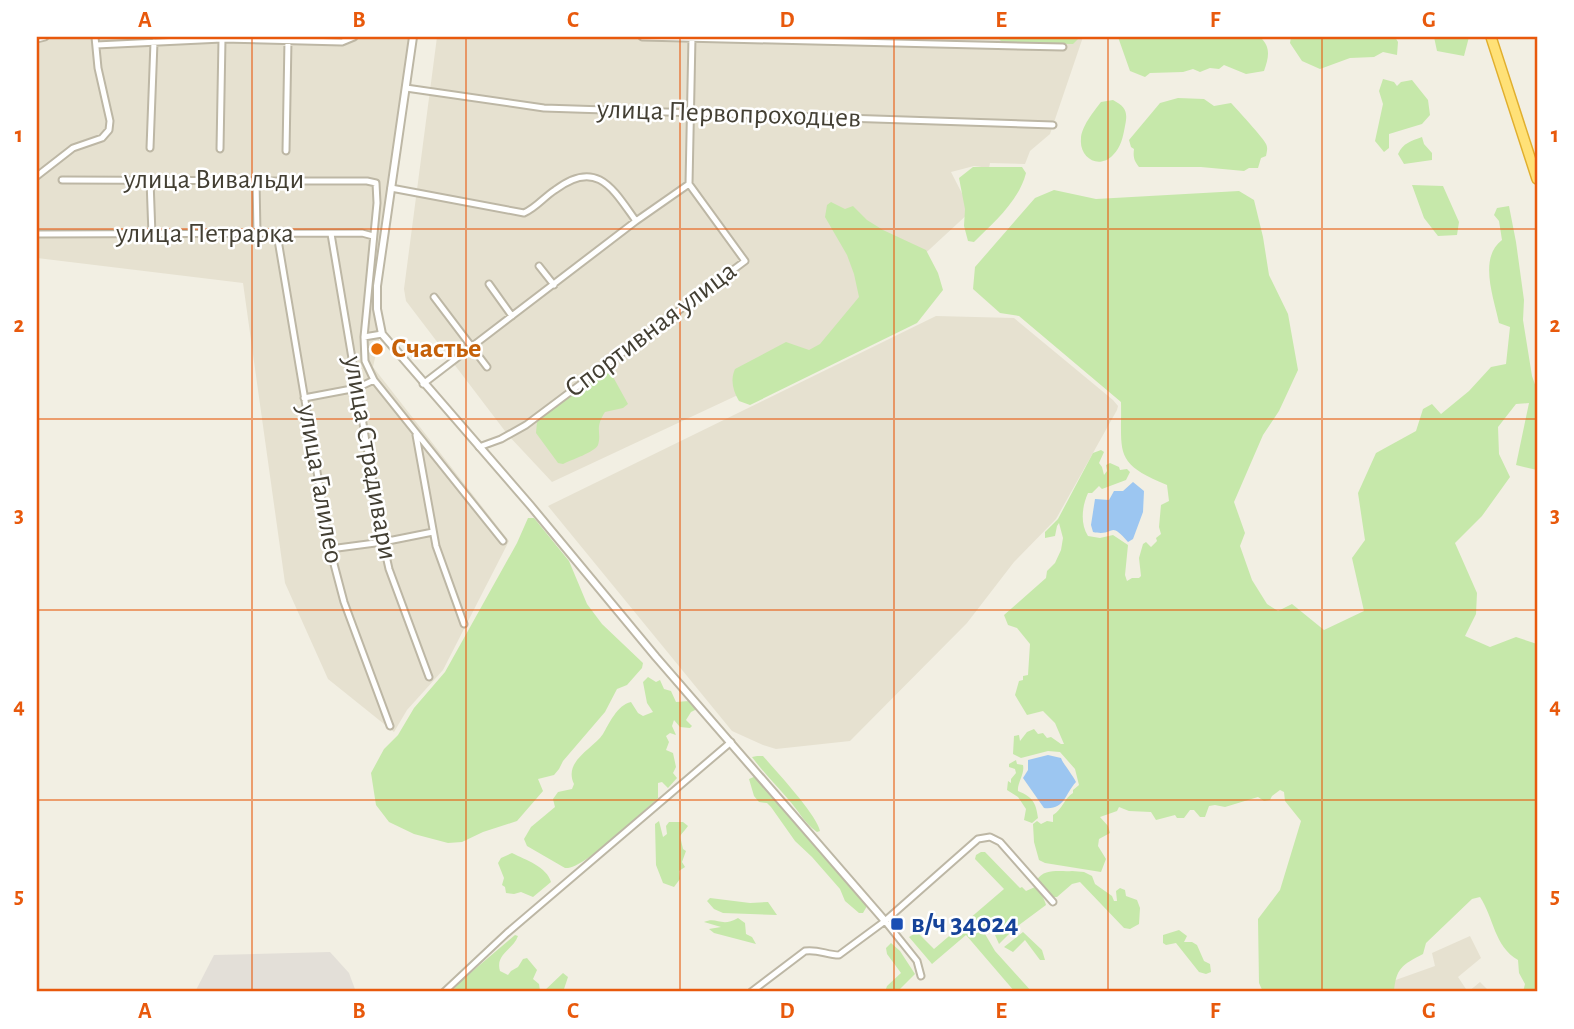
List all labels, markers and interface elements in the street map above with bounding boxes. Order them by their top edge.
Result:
text: A [138,9,152,32]
text: B [352,9,366,32]
text: C [567,9,579,32]
text: D [779,9,795,32]
text: E [995,9,1007,32]
text: F [1210,9,1221,32]
text: G [1422,9,1436,32]
street label: улица Первопроходцев [595,95,862,133]
text: 1 [15,124,23,147]
text: 1 [1551,124,1559,147]
street label: улица Вивальди [123,166,304,194]
street label: улица Петрарка [115,220,294,248]
street label: Спортивная улица [560,257,742,403]
text: 2 [14,314,25,337]
text: 2 [1550,314,1561,337]
place label: Счастье [391,335,481,363]
marker: Счастье [369,341,385,357]
street label: улица Страдивари [338,353,402,562]
street label: улица Галилео [292,401,348,566]
text: 3 [14,504,24,527]
text: 3 [1550,504,1560,527]
text: 4 [13,695,25,718]
text: 4 [1549,695,1561,718]
text: 5 [14,885,24,908]
text: 5 [1550,885,1560,908]
place label: в/ч 34024 [911,910,1019,938]
marker: в/ч 34024 [889,916,905,932]
text: A [138,1000,152,1023]
text: B [352,1000,366,1023]
text: C [567,1000,579,1023]
text: D [779,1000,795,1023]
text: E [995,1000,1007,1023]
text: F [1210,1000,1221,1023]
text: G [1422,1000,1436,1023]

